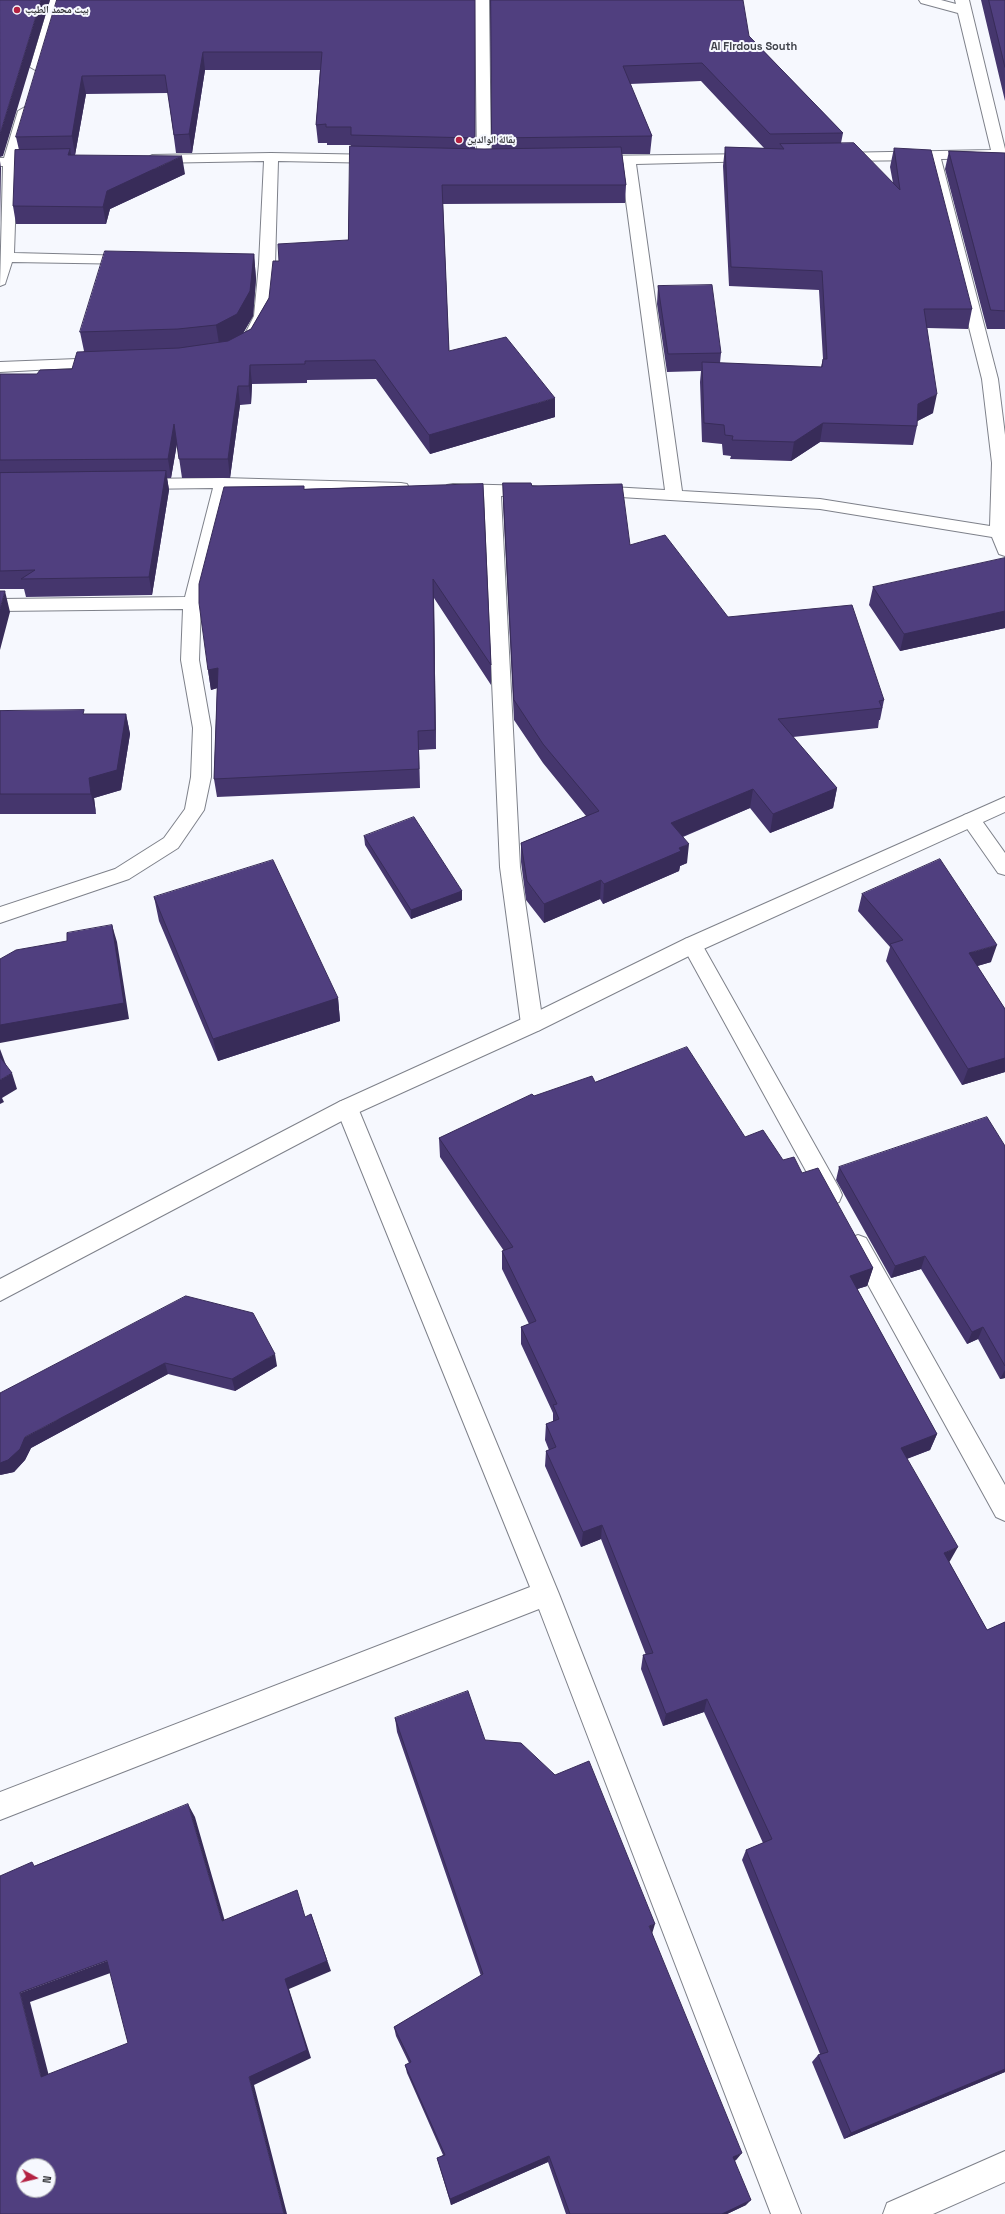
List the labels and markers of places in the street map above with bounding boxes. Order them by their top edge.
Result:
place label: بيت محمد الطيب [25,4,89,16]
marker: بيت محمد الطيب [12,5,22,15]
place label: بقالة الوالدين [467,134,515,146]
marker: بقالة الوالدين [454,135,464,145]

